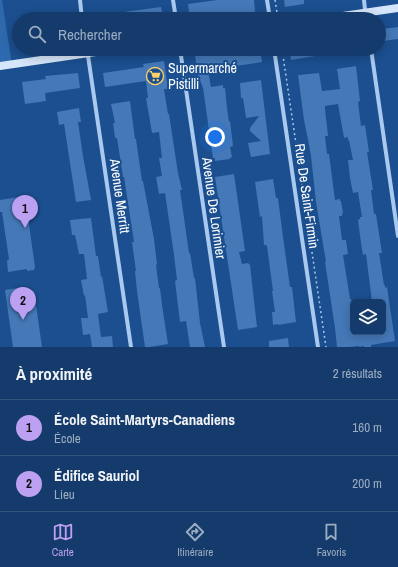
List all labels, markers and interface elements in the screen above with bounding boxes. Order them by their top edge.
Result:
search box [12,12,386,56]
icon: search [26,23,48,45]
text: Rechercher [58,24,122,45]
place label: Supermarché Pistilli [168,59,237,93]
supermarket icon: Supermarché Pistilli [145,66,165,86]
your location [205,127,225,147]
street label: Rue De Saint-Firmin [291,142,323,250]
street label: Avenue De Lorimier [198,155,230,260]
street label: Avenue Merritt [106,157,134,234]
pin: 1 [12,195,38,228]
pin: 2 [10,287,36,320]
map controls [350,299,386,335]
button: layers [350,299,386,335]
text: À proximité [16,362,92,385]
text: 2 résultats [333,365,382,382]
text: École Saint-Martyrs-Canadiens [54,409,235,430]
text: 1 [26,419,32,436]
text: 160 m [352,419,382,436]
text: École [54,430,81,447]
text: Édifice Sauriol [54,465,139,486]
text: 2 [26,475,32,492]
text: 200 m [352,475,382,492]
text: Lieu [54,486,75,503]
tab: Carte [52,521,74,559]
tab: Itinéraire [177,521,213,559]
tab: Favoris [317,521,346,559]

